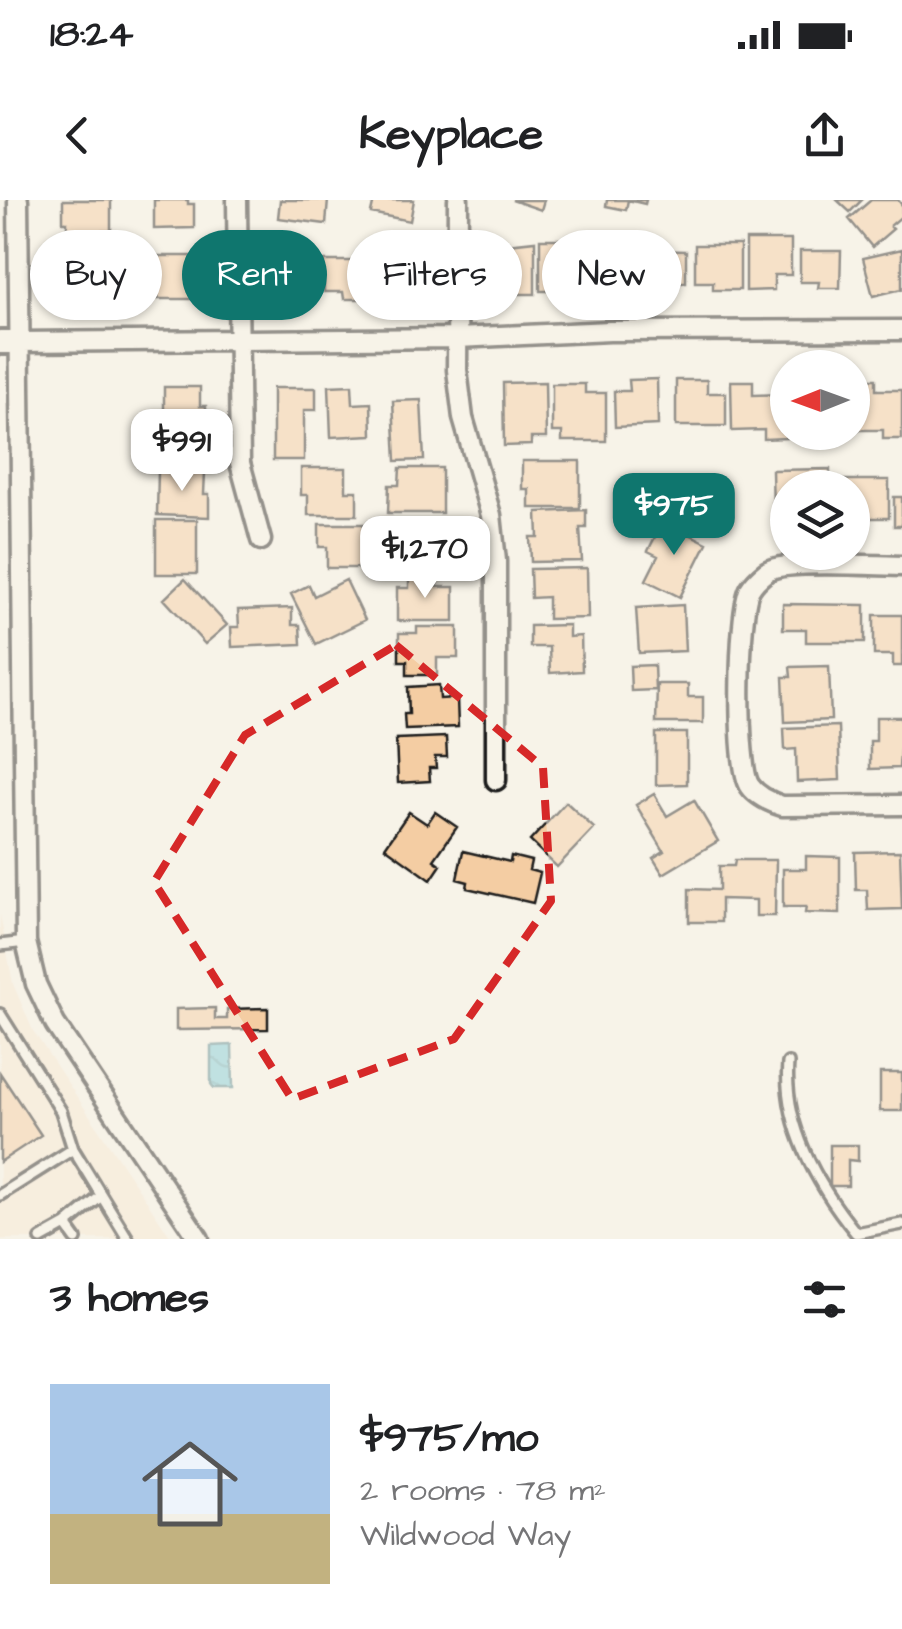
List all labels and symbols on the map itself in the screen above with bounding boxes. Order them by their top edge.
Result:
north arrow [770,350,870,450]
pin: $991 [123,409,241,494]
pin: $975 [615,473,733,558]
pin: $1,270 [344,516,506,601]

